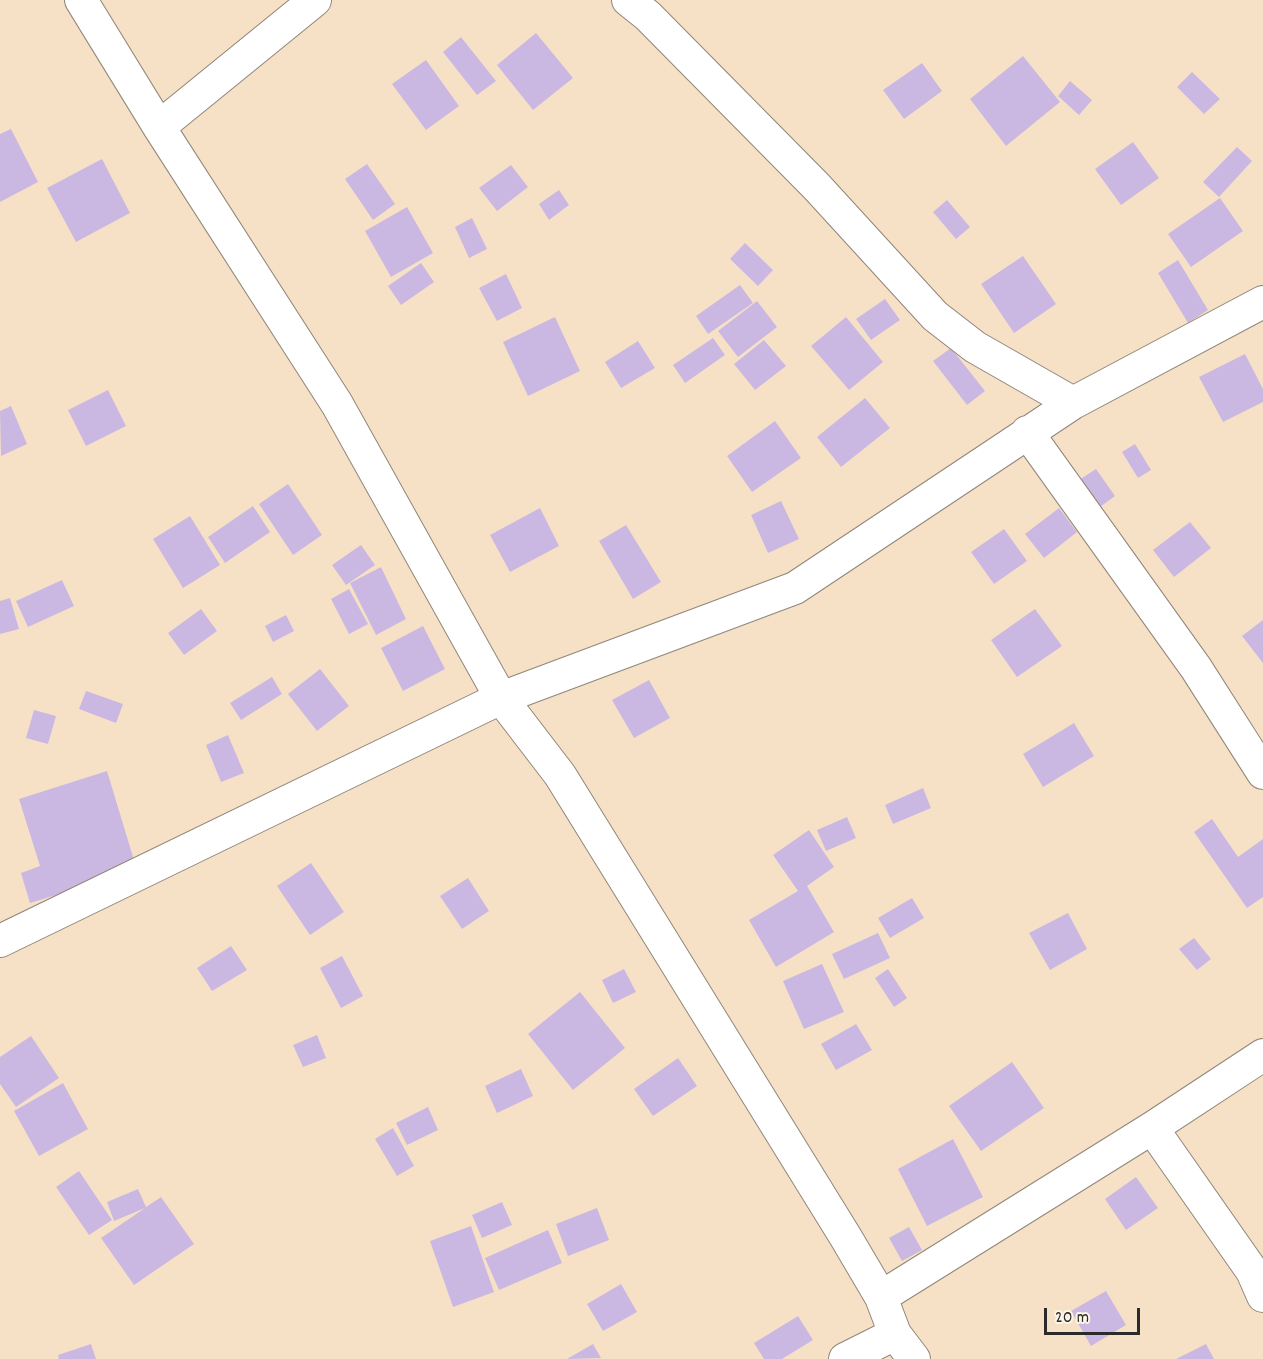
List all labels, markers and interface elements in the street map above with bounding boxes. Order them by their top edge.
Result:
scale bar [1047,1296,1143,1334]
text: 20 m [1055,1306,1089,1331]

